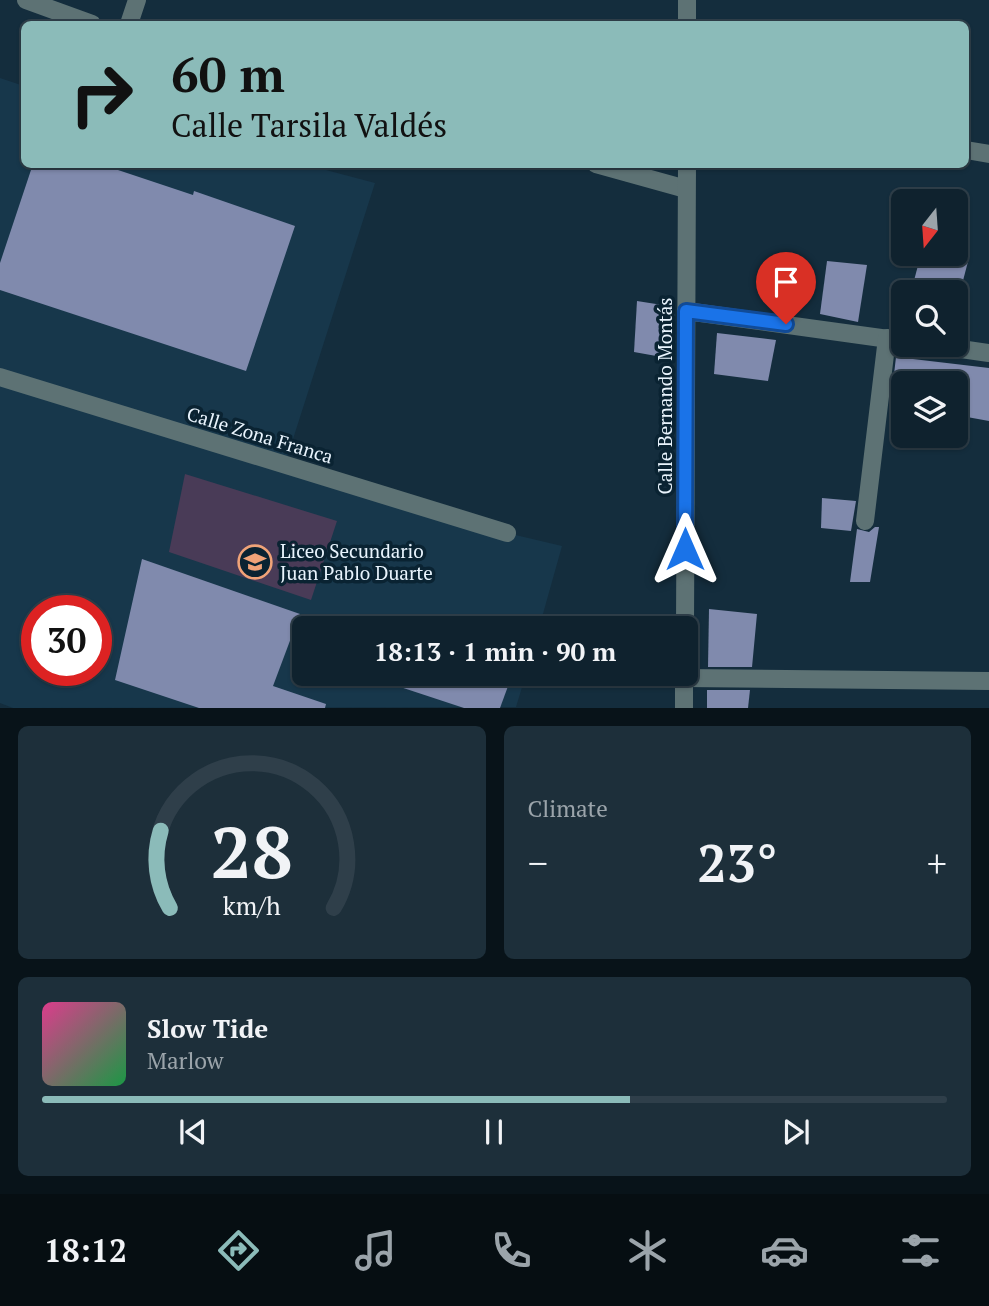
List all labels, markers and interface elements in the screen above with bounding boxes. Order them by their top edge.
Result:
text: 60 m [171,41,285,106]
icon: right [56,49,147,140]
text: Calle Tarsila Valdés [171,104,447,146]
north arrow [891,189,968,266]
map controls [891,189,968,448]
pin [756,252,816,324]
icon: arrive [767,263,805,301]
button: search [891,280,968,357]
street label: Calle Bernando Montás [652,298,677,494]
button: layers [891,371,968,448]
street label: Calle Zona Franca [184,400,337,469]
position arrow [648,512,722,586]
place label: Liceo Secundario Juan Pablo Duarte [280,538,433,585]
school or university icon: Liceo Secundario Juan Pablo Duarte [236,543,274,581]
speed limit sign: 30 [21,595,112,686]
text: 18:13 · 1 min · 90 m [374,634,616,668]
text: Climate [528,793,608,824]
text: 28 [211,803,293,900]
text: 23° [697,828,777,897]
text: − [528,838,548,888]
text: + [927,838,947,888]
text: km/h [223,889,281,922]
text: Slow Tide [147,1011,268,1045]
text: Marlow [147,1045,224,1076]
icon: previous [174,1113,212,1151]
icon: pause [475,1113,513,1151]
icon: next [777,1113,815,1151]
icon: directions [214,1226,263,1275]
icon: music [351,1226,400,1275]
icon: phone [487,1226,536,1275]
icon: climate [623,1226,672,1275]
icon: car [760,1226,809,1275]
icon: filters [896,1226,945,1275]
text: 18:12 [44,1229,127,1271]

